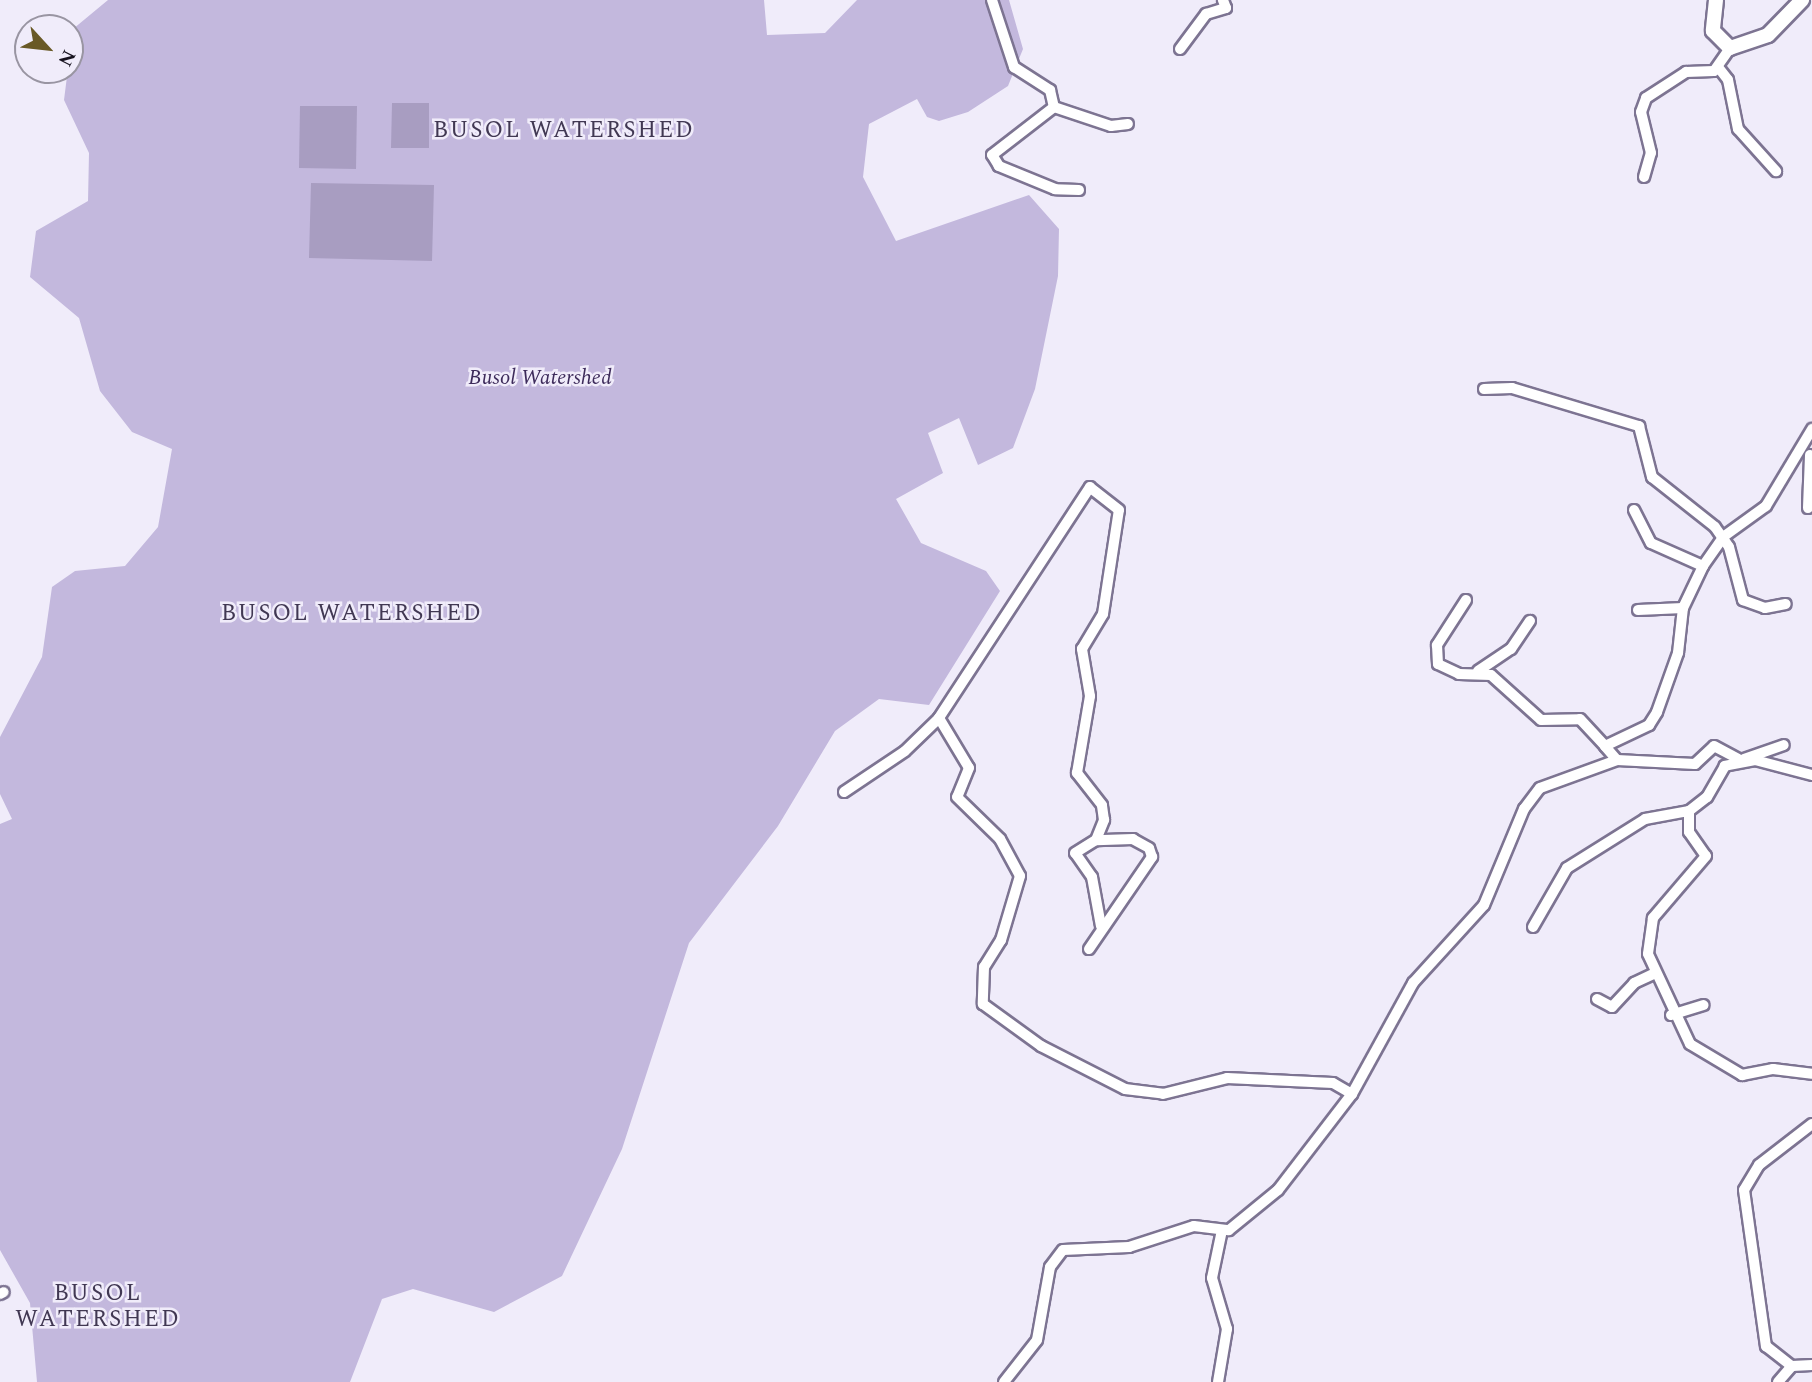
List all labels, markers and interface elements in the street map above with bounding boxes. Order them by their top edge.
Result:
north arrow [14,14,84,84]
text: N [50,44,83,71]
district label: BUSOL WATERSHED [435,117,693,145]
park label: Busol Watershed [468,365,612,391]
district label: BUSOL WATERSHED [223,600,481,628]
district label: BUSOL WATERSHED [16,1280,180,1334]

